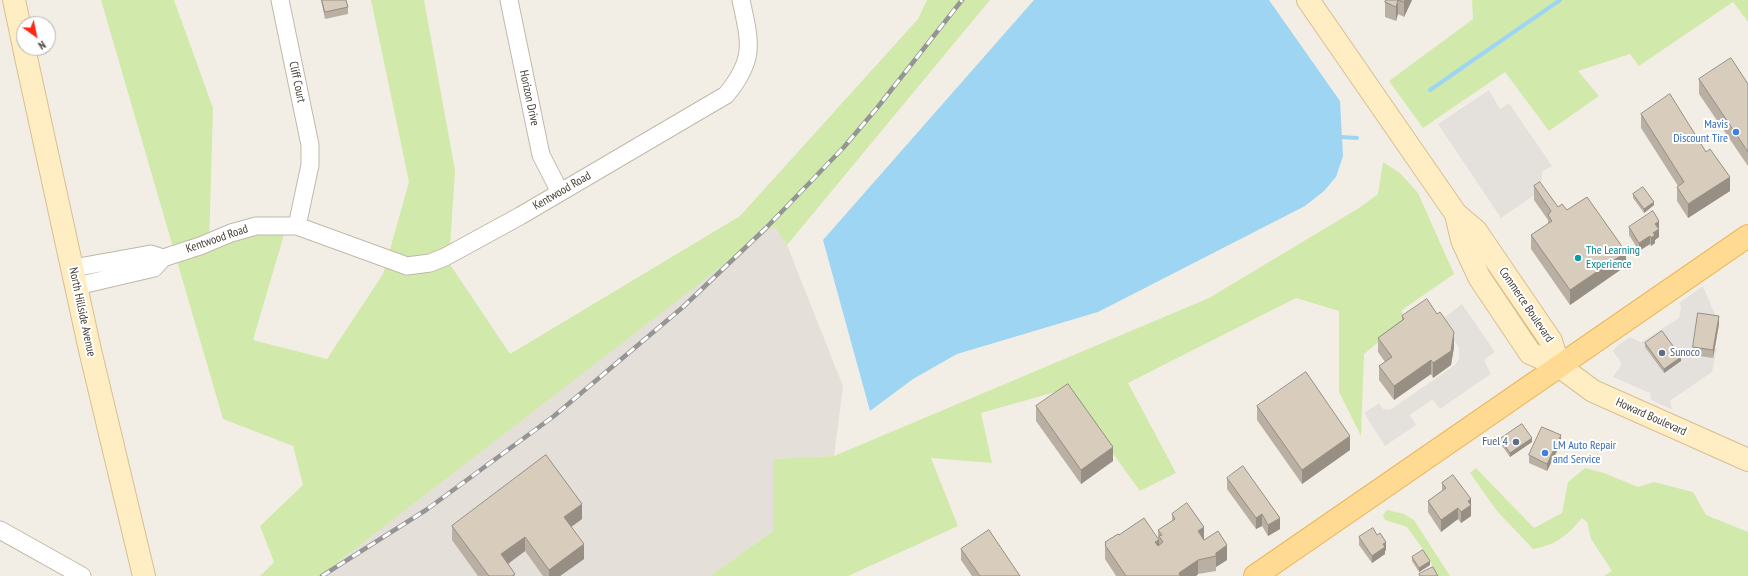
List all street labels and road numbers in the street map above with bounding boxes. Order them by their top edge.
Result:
street label: Cliff Court [286,60,308,104]
street label: Horizon Drive [516,69,542,127]
street label: Kentwood Road [530,169,594,213]
street label: Kentwood Road [184,222,250,256]
street label: Commerce Boulevard [1496,265,1556,345]
street label: North Hillside Avenue [66,266,98,358]
street label: Howard Boulevard [1613,395,1689,439]

